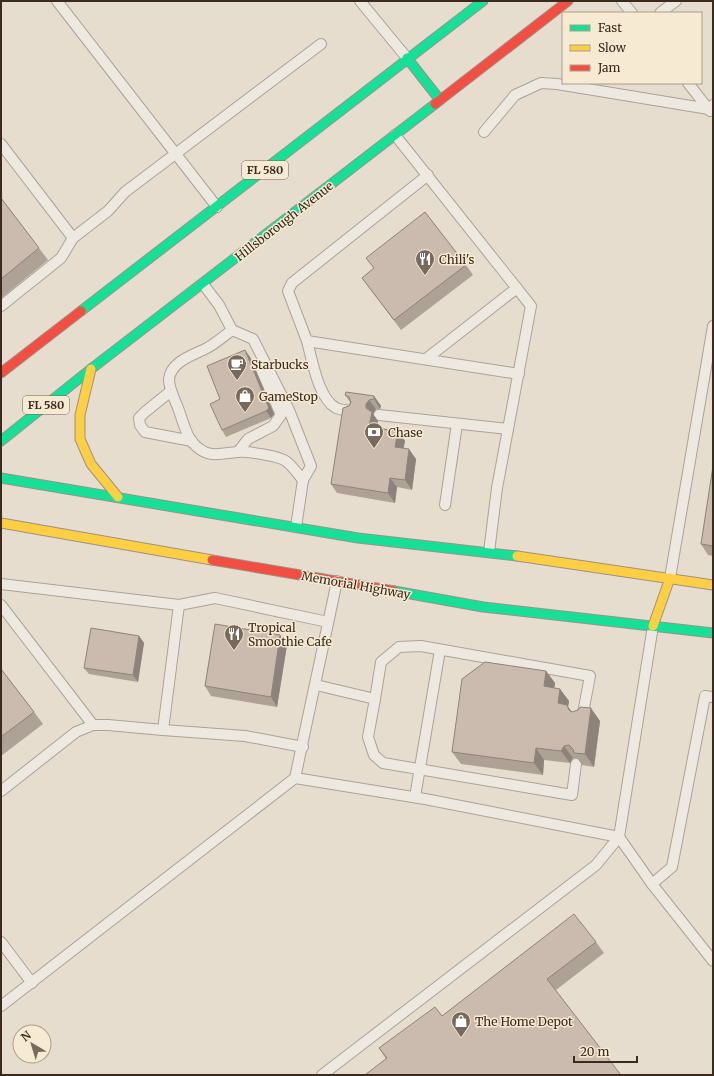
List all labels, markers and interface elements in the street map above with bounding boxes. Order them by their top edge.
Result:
legend [562,12,702,84]
text: Fast [598,20,622,35]
text: Slow [598,40,627,55]
text: Jam [597,60,621,75]
road number: FL 580 [242,161,288,179]
street label: Hillsborough Avenue [232,178,336,264]
restaurant icon: Chili's [414,248,436,276]
place label: Chili's [439,252,475,267]
cafe icon: Starbucks [226,353,248,381]
place label: Starbucks [251,357,309,372]
shop icon: GameStop [234,385,256,413]
place label: GameStop [259,389,318,404]
road number: FL 580 [23,396,69,414]
bank icon: Chase [363,421,385,449]
place label: Chase [388,425,422,440]
street label: Memorial Highway [300,568,412,602]
place label: Tropical Smoothie Cafe [248,620,332,649]
restaurant icon: Tropical Smoothie Cafe [223,623,245,651]
shop icon: The Home Depot [450,1010,472,1038]
place label: The Home Depot [475,1014,573,1029]
north arrow [12,1024,52,1064]
text: N [18,1028,34,1044]
scale bar [574,1038,637,1064]
text: 20 m [580,1044,609,1059]

